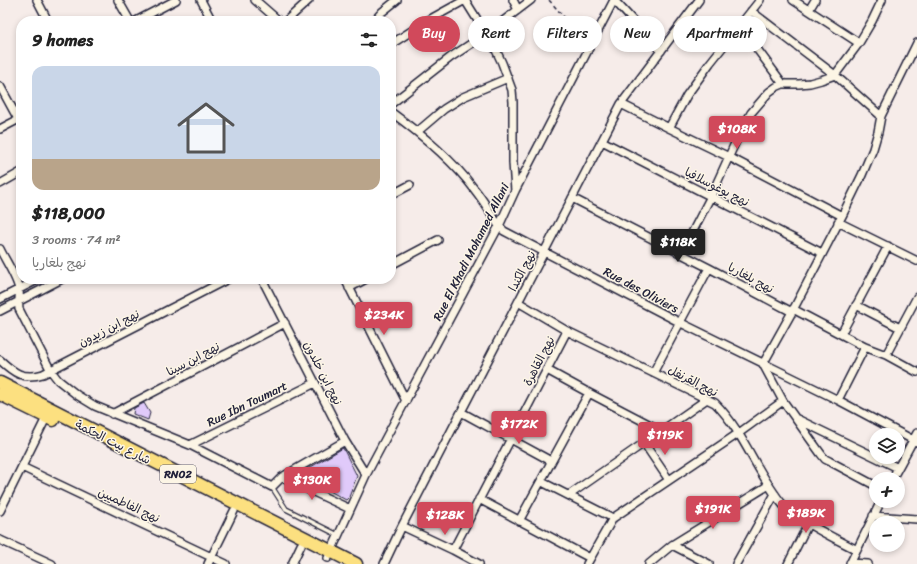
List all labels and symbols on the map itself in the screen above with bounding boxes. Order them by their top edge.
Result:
pin: $108K [709,116,765,150]
street label: نهج يوغوسلافيا [681,161,753,213]
street label: Rue El Khadi Mohamed Allani [427,178,516,325]
pin: $118K [650,229,706,263]
street label: نهج الكندا [502,246,542,296]
street label: نهج بلغاريا [724,257,778,299]
street label: Rue des Oliviers [599,261,683,319]
pin: $234K [356,302,412,336]
street label: نهج ابن زيدون [74,303,144,353]
street label: نهج القاهرة [517,332,561,390]
street label: نهج ابن سينا [162,336,224,382]
street label: نهج ابن خلدون [297,337,349,409]
street label: نهج القرنفل [664,359,722,403]
street label: Rue Ibn Toumart [203,375,291,433]
pin: $172K [491,411,547,445]
street label: شارع بيت الحكمة [71,413,155,471]
pin: $119K [637,422,693,456]
road number: RN02 [160,465,196,483]
pin: $130K [284,467,340,501]
street label: نهج الفاطميين [94,481,164,529]
pin: $191K [685,496,741,530]
pin: $189K [778,500,834,534]
pin: $128K [417,502,473,536]

